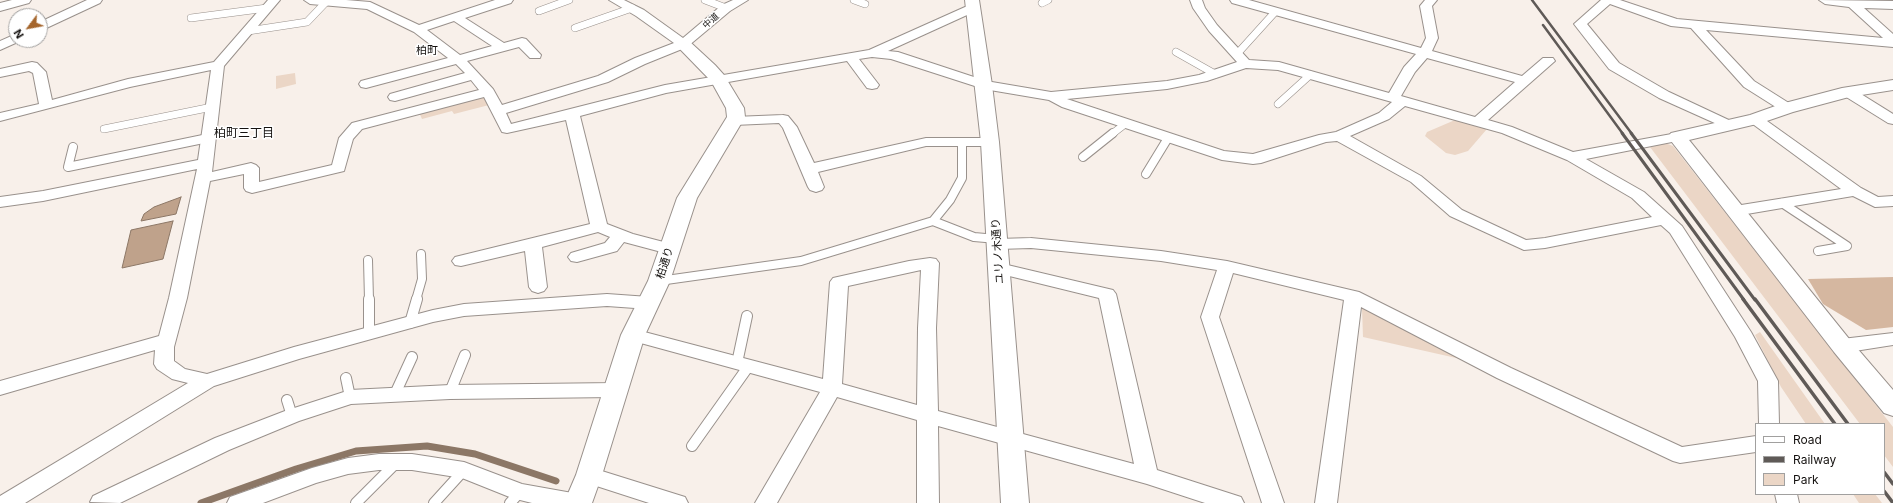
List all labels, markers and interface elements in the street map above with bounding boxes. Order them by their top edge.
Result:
north arrow [8,8,48,48]
street label: 中道 [701,11,721,31]
text: N [11,27,27,41]
district label: 柏町 [416,44,438,58]
district label: 柏町三丁目 [214,126,274,140]
street label: ユリノ木通り [989,218,1007,284]
street label: 柏通り [654,245,676,281]
legend [1755,423,1885,495]
text: Road [1793,432,1822,447]
text: Railway [1793,452,1836,467]
text: Park [1793,472,1819,487]

